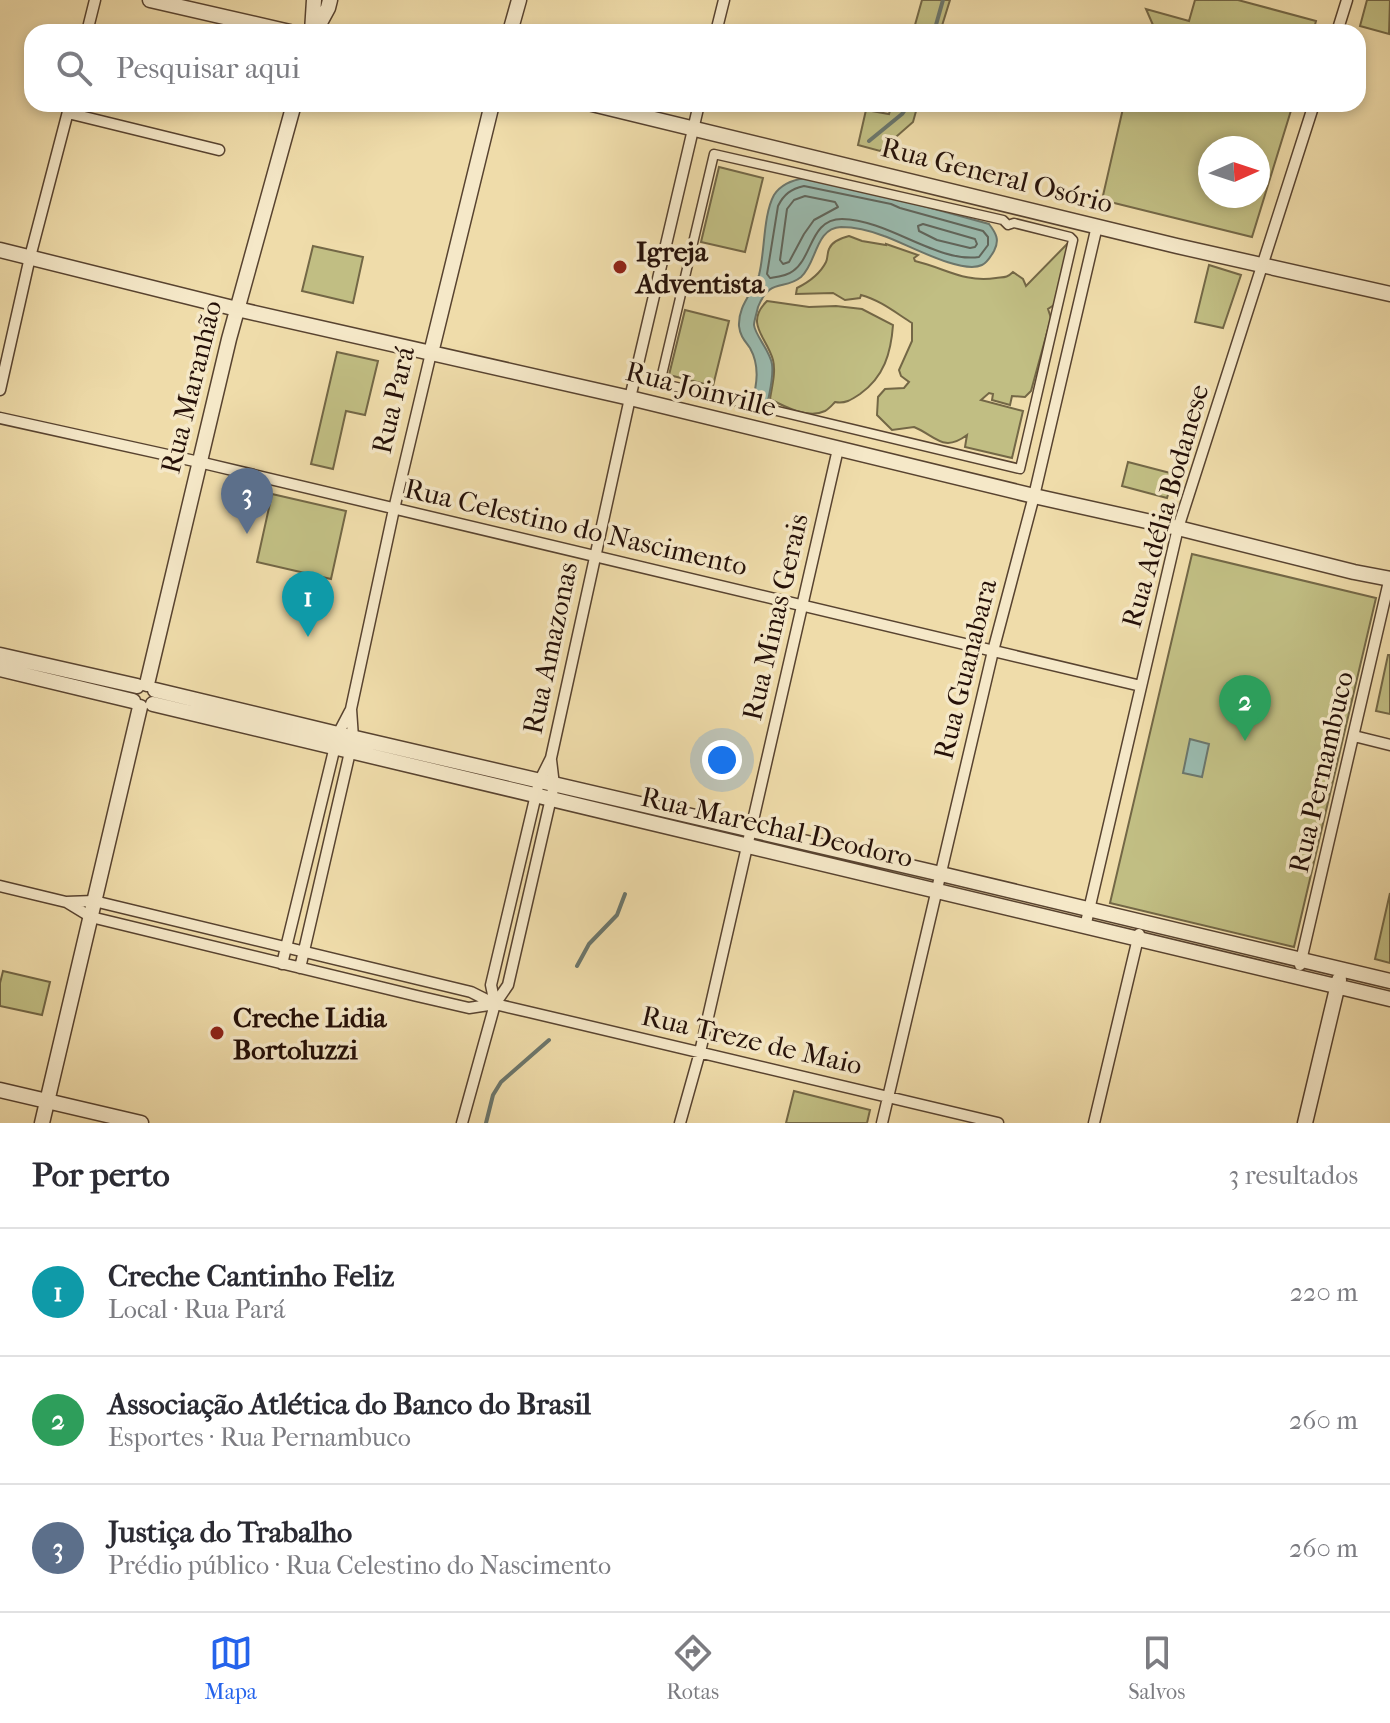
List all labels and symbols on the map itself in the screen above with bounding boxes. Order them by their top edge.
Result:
street label: Rua General Osório [878,130,1116,220]
north arrow [1198,136,1270,208]
place label: Igreja Adventista [634,235,765,300]
marker: Igreja Adventista [611,258,629,276]
street label: Rua Maranhão [154,297,228,477]
street label: Rua Pará [365,342,422,457]
street label: Rua Joinville [622,354,780,424]
street label: Rua Adélia Bodanese [1114,380,1216,631]
pin: 3 [221,468,273,534]
street label: Rua Celestino do Nascimento [401,471,751,583]
street label: Rua Minas Gerais [735,510,815,724]
street label: Rua Amazonas [516,559,584,737]
pin: 1 [282,571,334,637]
street label: Rua Guanabara [927,574,1004,763]
street label: Rua Pernambuco [1282,668,1360,876]
pin: 2 [1219,675,1271,741]
your location [702,740,742,780]
street label: Rua Marechal Deodoro [638,780,916,874]
street label: Rua Treze de Maio [638,999,866,1081]
place label: Creche Lidia Bortoluzzi [233,1001,387,1066]
marker: Creche Lidia Bortoluzzi [208,1024,226,1042]

